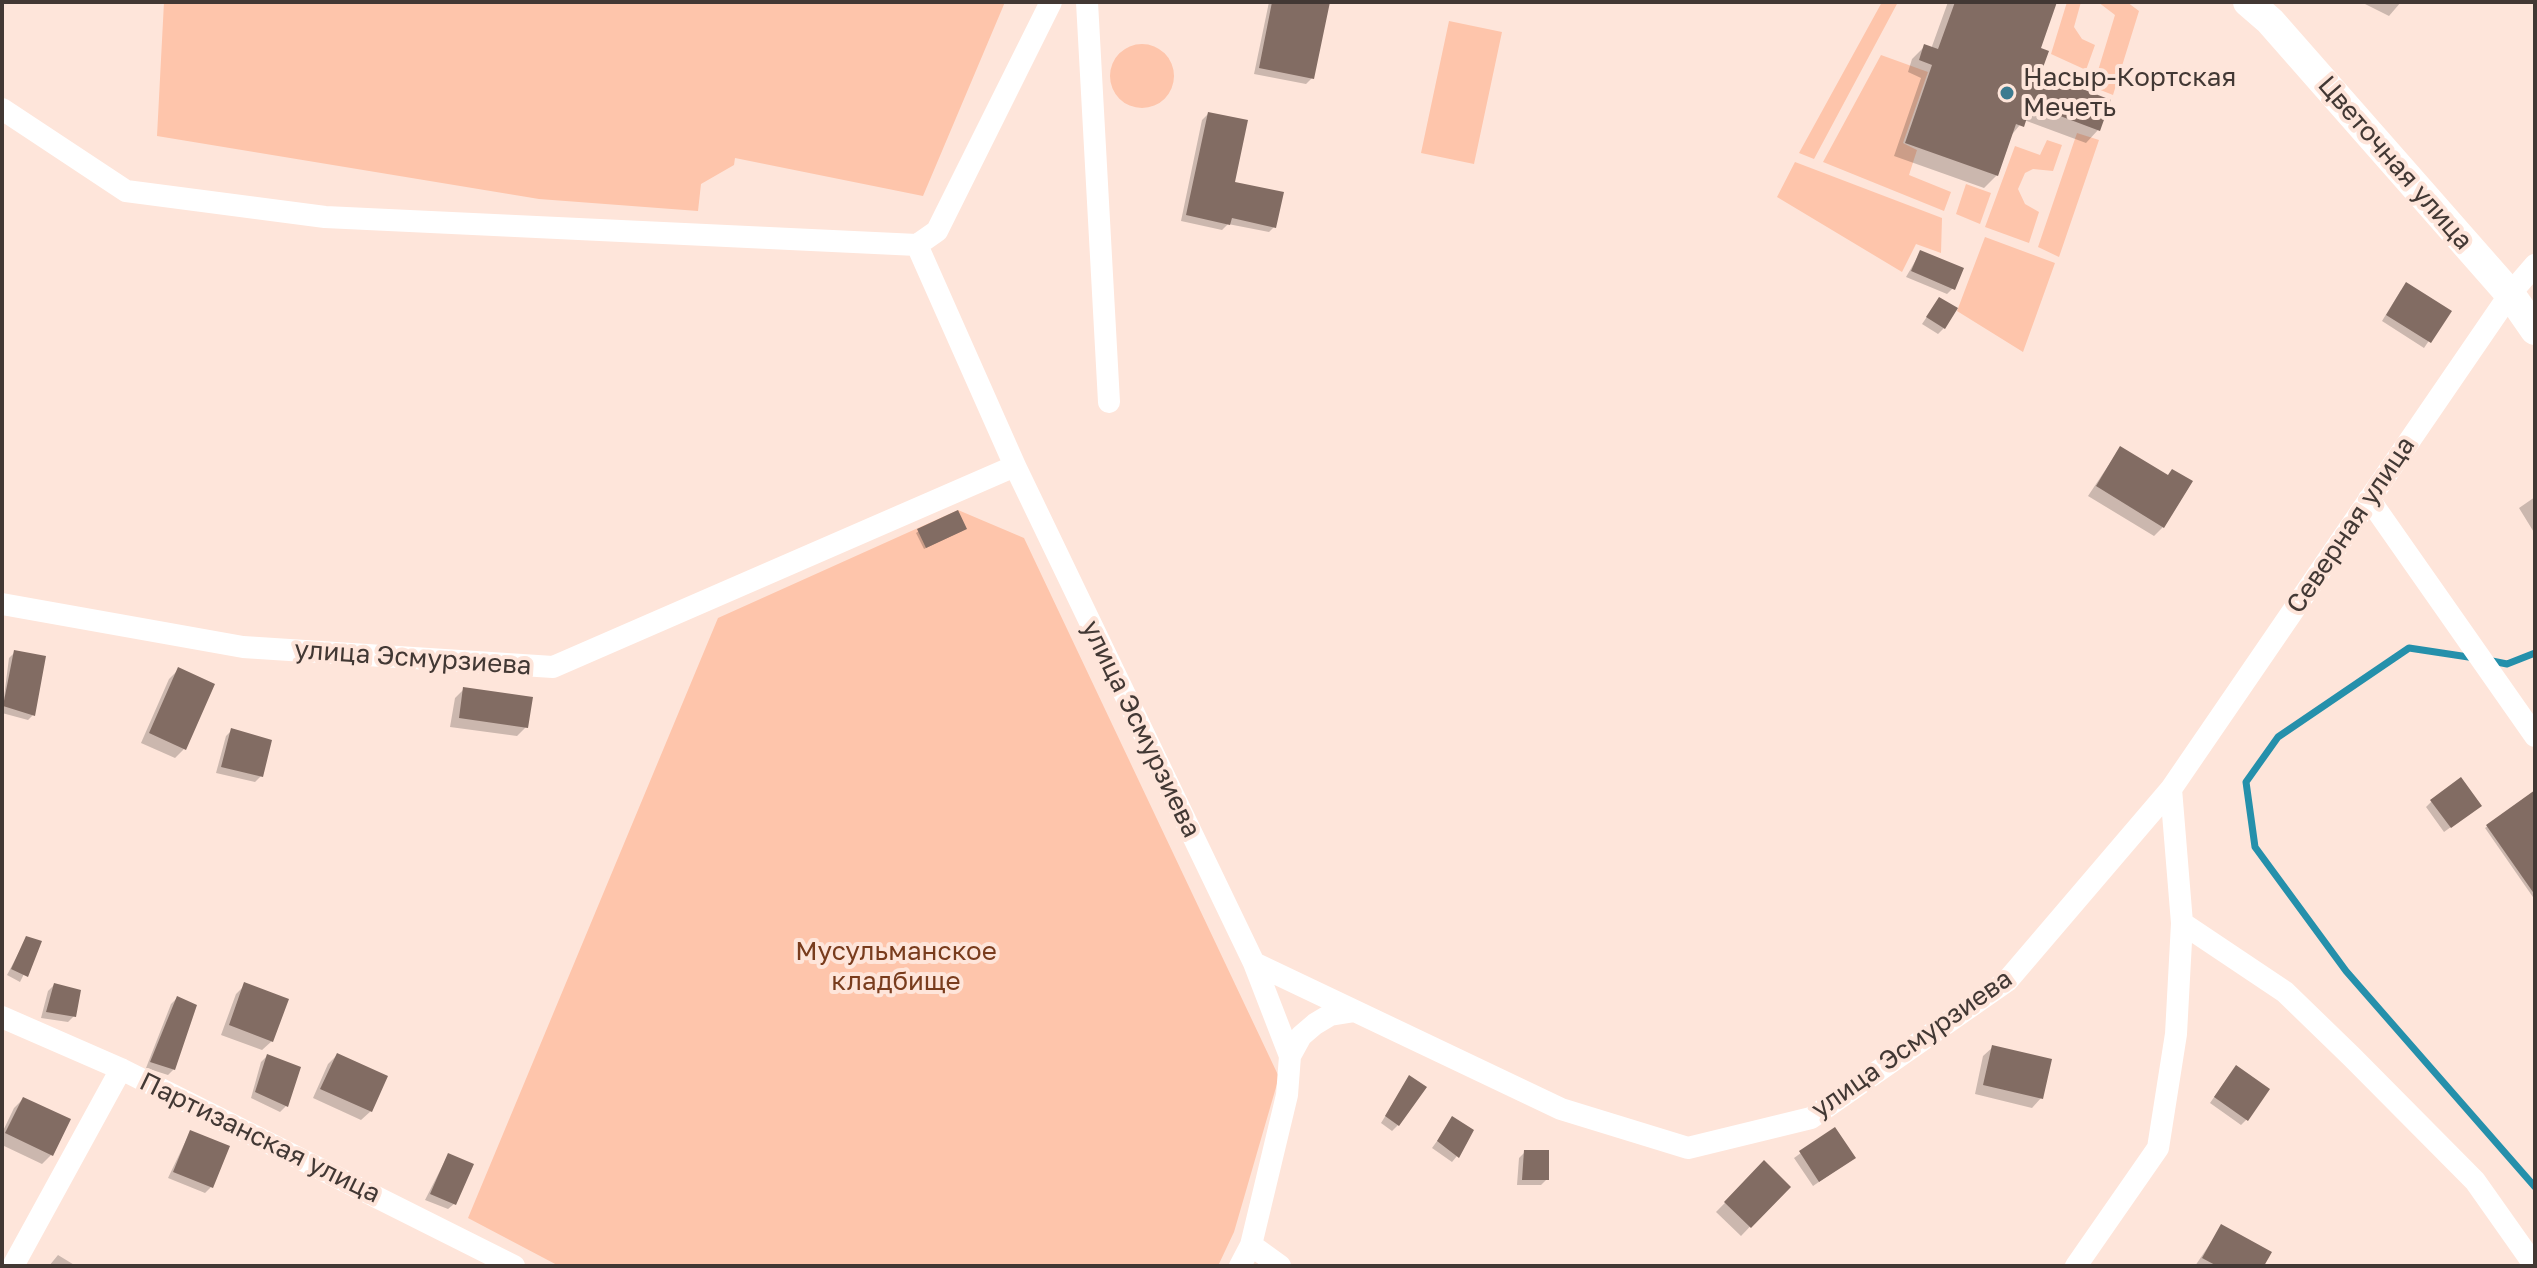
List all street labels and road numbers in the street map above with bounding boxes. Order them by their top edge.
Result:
street label: Цветочная улица [2311,70,2479,256]
street label: Северная улица [2280,431,2422,619]
street label: улица Эсмурзиева [1075,615,1207,843]
street label: улица Эсмурзиева [293,634,533,682]
street label: улица Эсмурзиева [1806,963,2018,1125]
street label: Партизанская улица [135,1066,385,1210]

